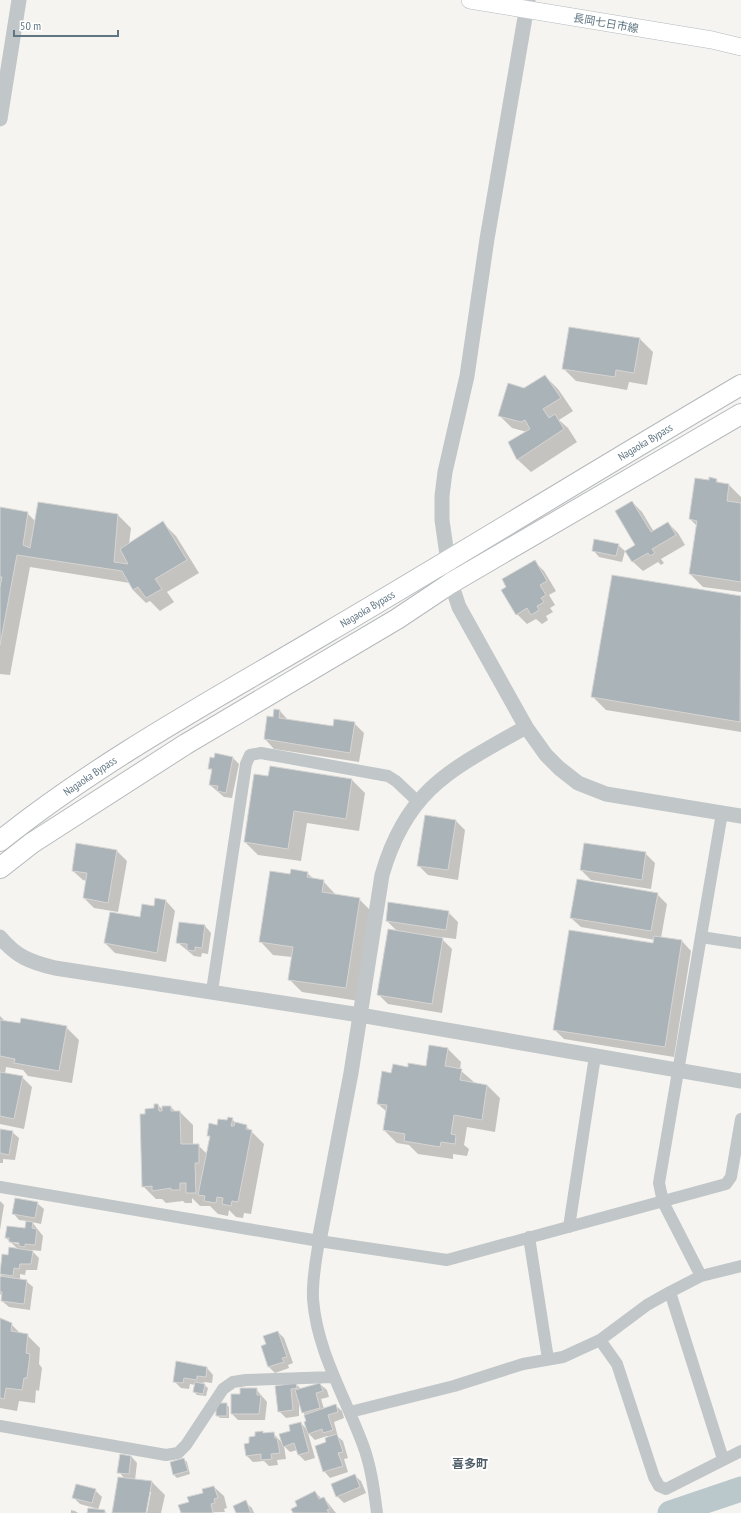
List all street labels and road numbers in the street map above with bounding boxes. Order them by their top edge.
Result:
street label: 長岡七日市線 [572,10,640,36]
street label: Nagaoka Bypass [615,420,675,464]
street label: Nagaoka Bypass [337,587,397,630]
street label: Nagaoka Bypass [60,753,119,799]

